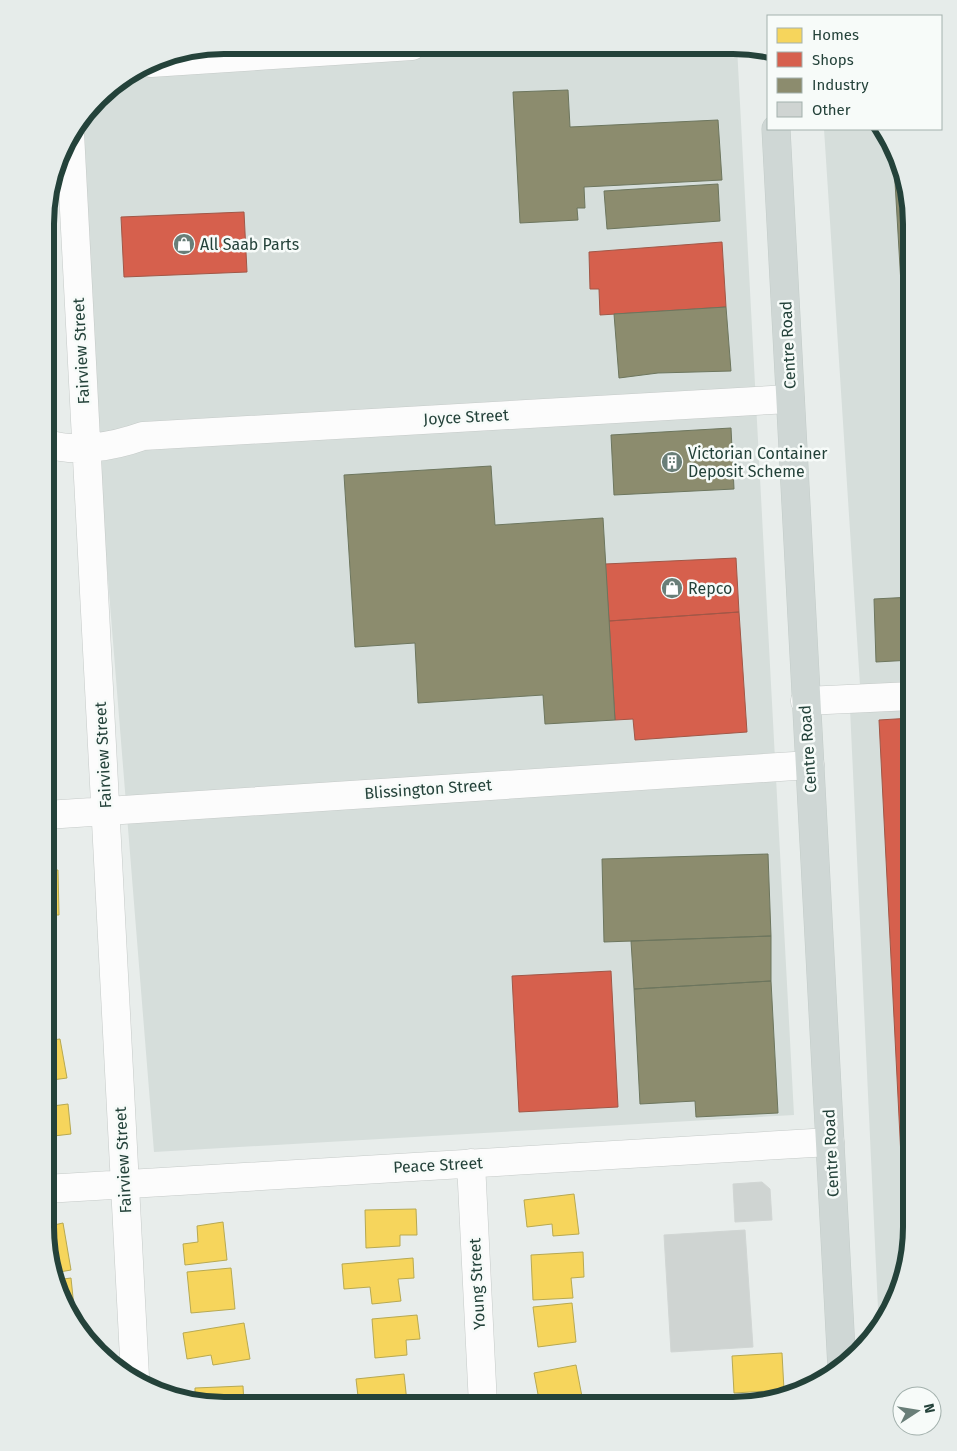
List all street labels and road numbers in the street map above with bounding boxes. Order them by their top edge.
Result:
street label: Fairview Street [69,297,93,405]
street label: Centre Road [776,301,800,389]
street label: Joyce Street [423,405,509,429]
street label: Fairview Street [91,701,115,809]
street label: Centre Road [795,704,821,794]
street label: Blissington Street [364,775,493,803]
street label: Fairview Street [111,1106,135,1214]
street label: Centre Road [819,1109,843,1197]
street label: Peace Street [393,1153,484,1177]
street label: Young Street [465,1237,489,1330]

